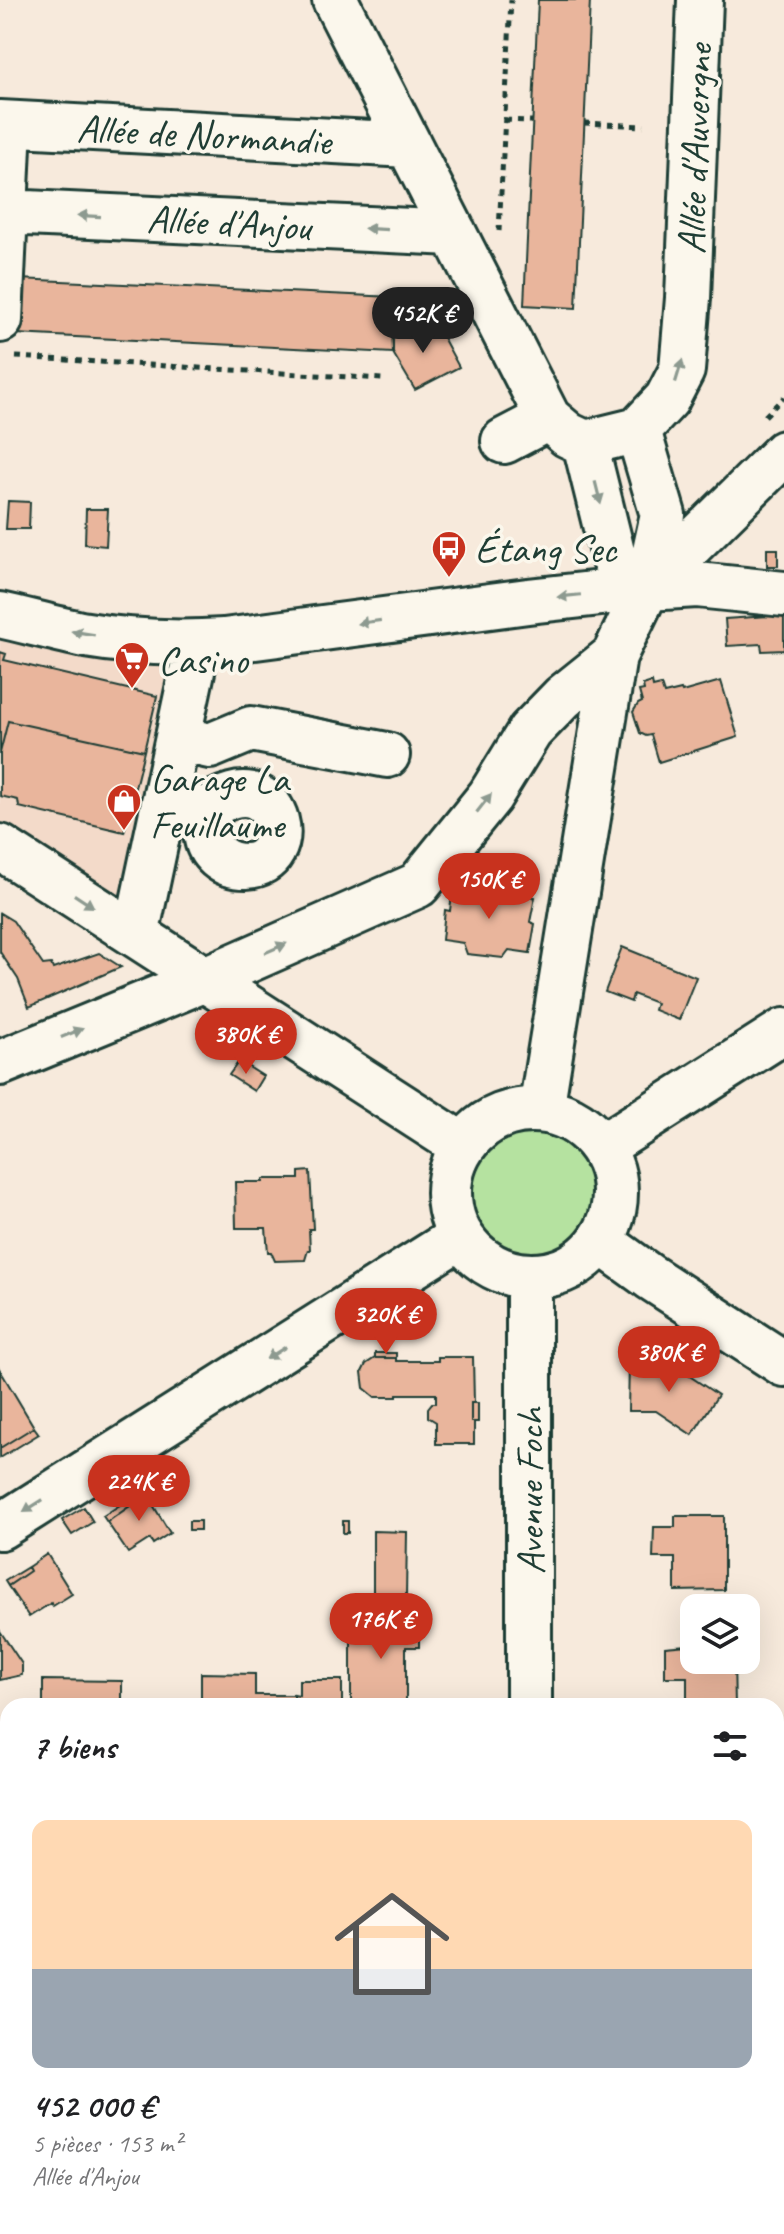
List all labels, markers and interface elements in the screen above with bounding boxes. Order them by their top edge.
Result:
street label: Allée d'Auvergne [666,40,724,255]
street label: Allée de Normandie [76,103,335,167]
street label: Allée d'Anjou [146,194,315,252]
one-way arrow [76,209,101,222]
one-way arrow [363,223,388,236]
pin: 452K € [358,287,488,355]
text: 452K € [390,296,456,329]
one-way arrow [673,358,686,382]
one-way arrow [592,481,604,506]
place label: Étang Sec [475,524,618,574]
bus stop icon: Étang Sec [430,529,468,579]
one-way arrow [556,590,581,603]
one-way arrow [356,616,381,629]
one-way arrow [70,627,95,639]
place label: Casino [158,635,249,685]
supermarket icon: Casino [113,640,151,690]
place label: Garage La Feuillaume [150,754,291,850]
shop icon: Garage La Feuillaume [105,782,143,832]
one-way arrow [476,793,492,813]
pin: 150K € [424,853,554,921]
text: 150K € [456,862,522,895]
one-way arrow [74,893,95,908]
one-way arrow [265,941,288,954]
pin: 380K € [181,1008,311,1076]
text: 380K € [213,1017,279,1050]
one-way arrow [60,1027,84,1040]
pin: 320K € [321,1288,451,1356]
text: 320K € [353,1297,419,1330]
pin: 380K € [604,1326,734,1394]
text: 380K € [636,1335,702,1368]
one-way arrow [265,1345,287,1359]
street label: Avenue Foch [505,1405,555,1574]
pin: 224K € [74,1455,204,1523]
text: 224K € [106,1464,172,1497]
one-way arrow [22,1499,43,1514]
pin: 176K € [316,1593,446,1661]
map controls [680,1594,760,1674]
button: layers [680,1594,760,1674]
text: 176K € [348,1602,414,1635]
icon: filters [708,1724,752,1768]
text: 7 biens [32,1725,116,1768]
icon: home [320,1872,464,2016]
text: 452 000 € [32,2084,155,2127]
text: 5 pièces · 153 m² [32,2127,181,2160]
text: Allée d'Anjou [32,2160,139,2193]

